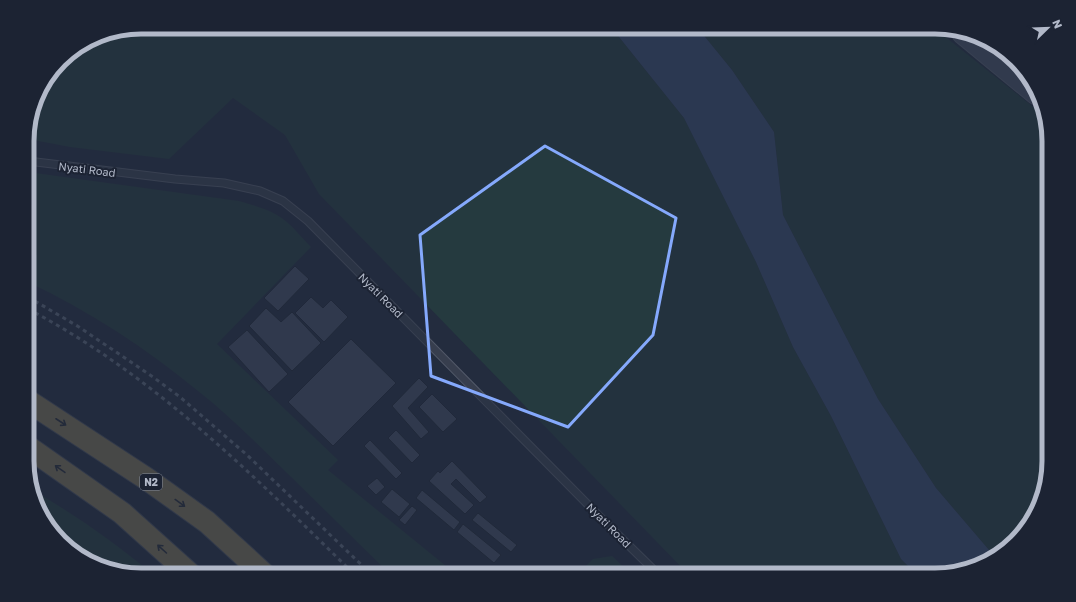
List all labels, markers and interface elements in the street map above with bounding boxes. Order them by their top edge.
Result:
north arrow [1028,8,1068,48]
text: N [1050,18,1065,30]
street label: Nyati Road [58,159,116,179]
street label: Nyati Road [356,270,406,320]
one-way arrow [55,418,66,426]
one-way arrow [55,465,66,473]
road number: N2 [140,474,162,490]
one-way arrow [174,499,185,507]
street label: Nyati Road [584,500,634,550]
one-way arrow [158,545,168,554]

